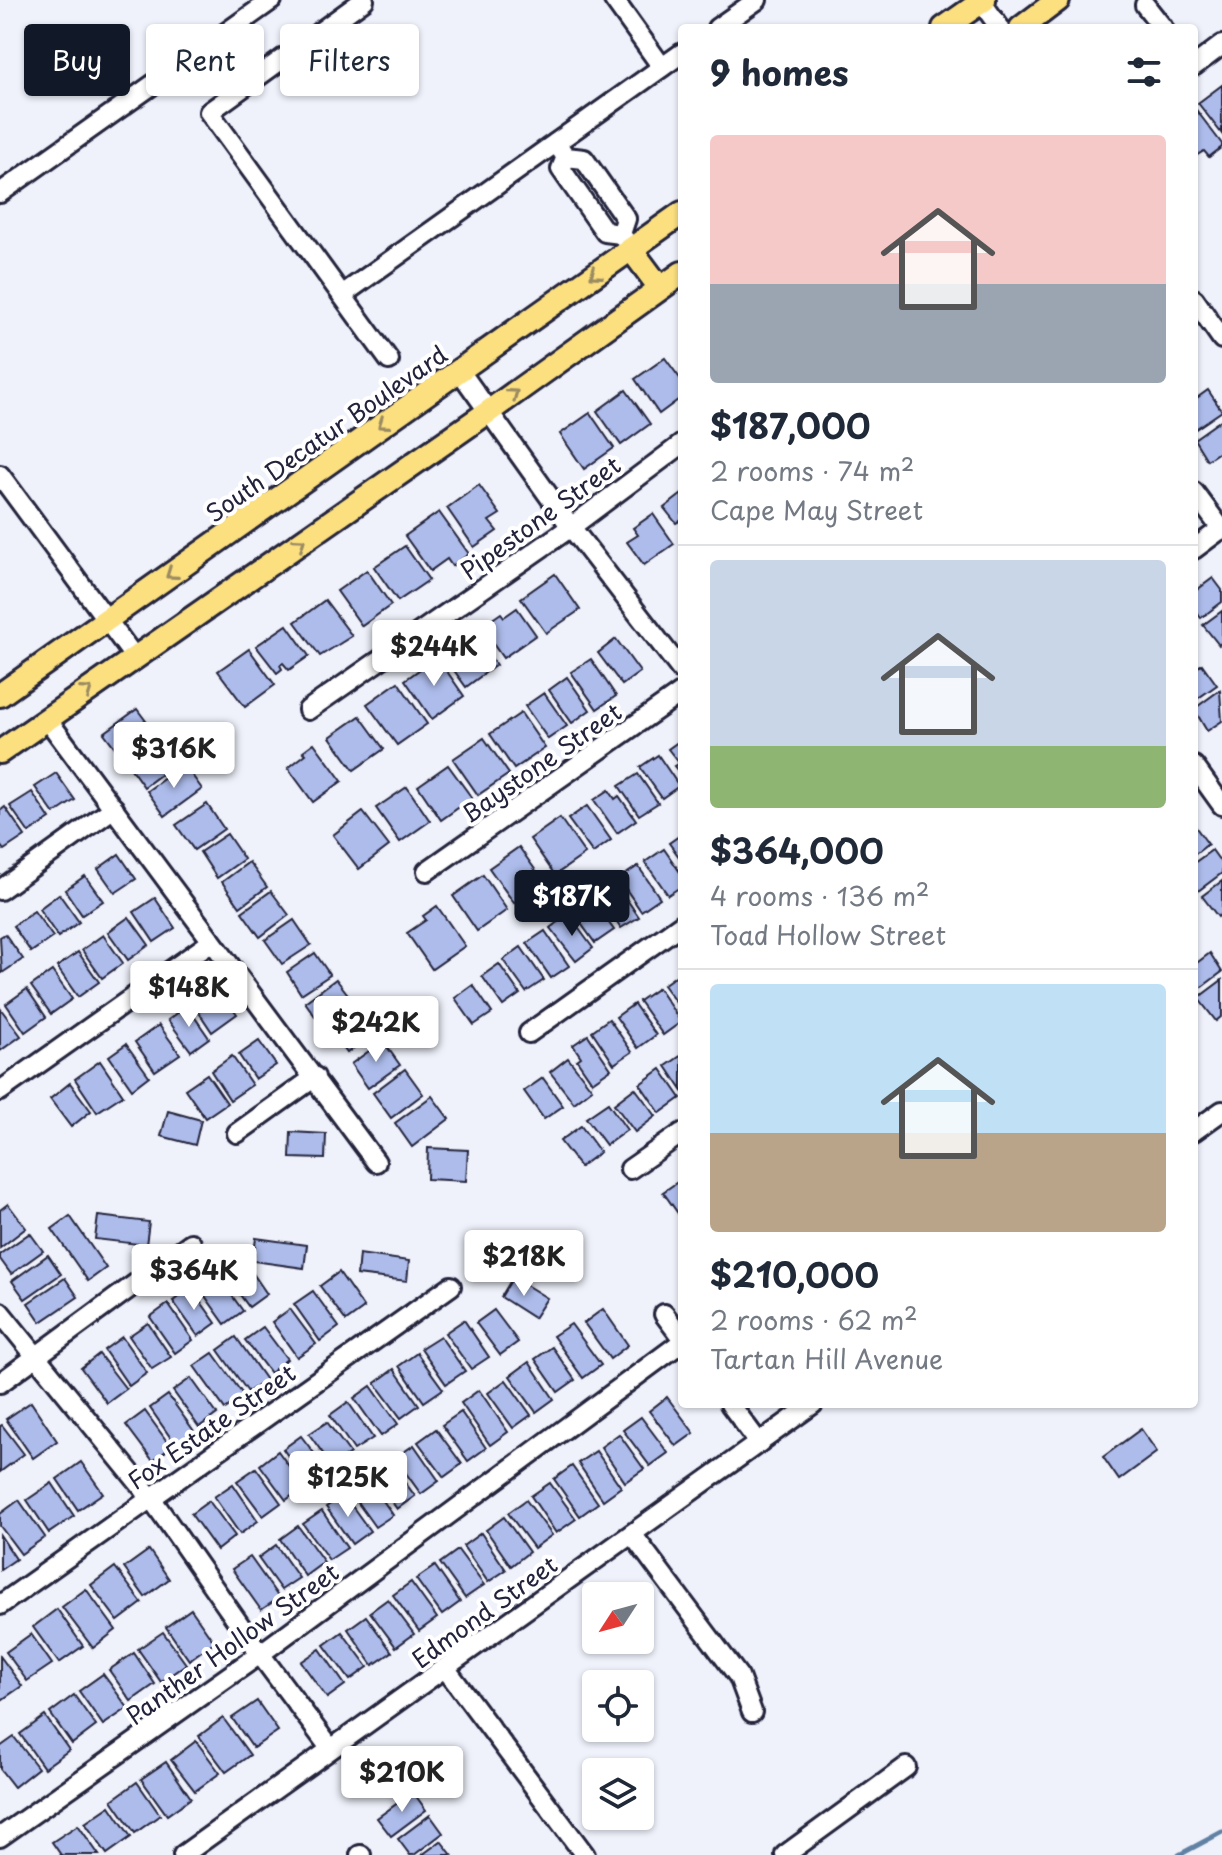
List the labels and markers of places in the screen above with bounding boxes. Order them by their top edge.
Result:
pin: $244K [378,620,490,688]
pin: $316K [118,722,230,790]
pin: $187K [516,870,628,938]
pin: $148K [133,961,245,1029]
pin: $242K [320,996,432,1064]
pin: $218K [468,1230,580,1298]
pin: $364K [138,1244,250,1312]
pin: $125K [292,1451,404,1519]
pin: $210K [346,1746,458,1814]

